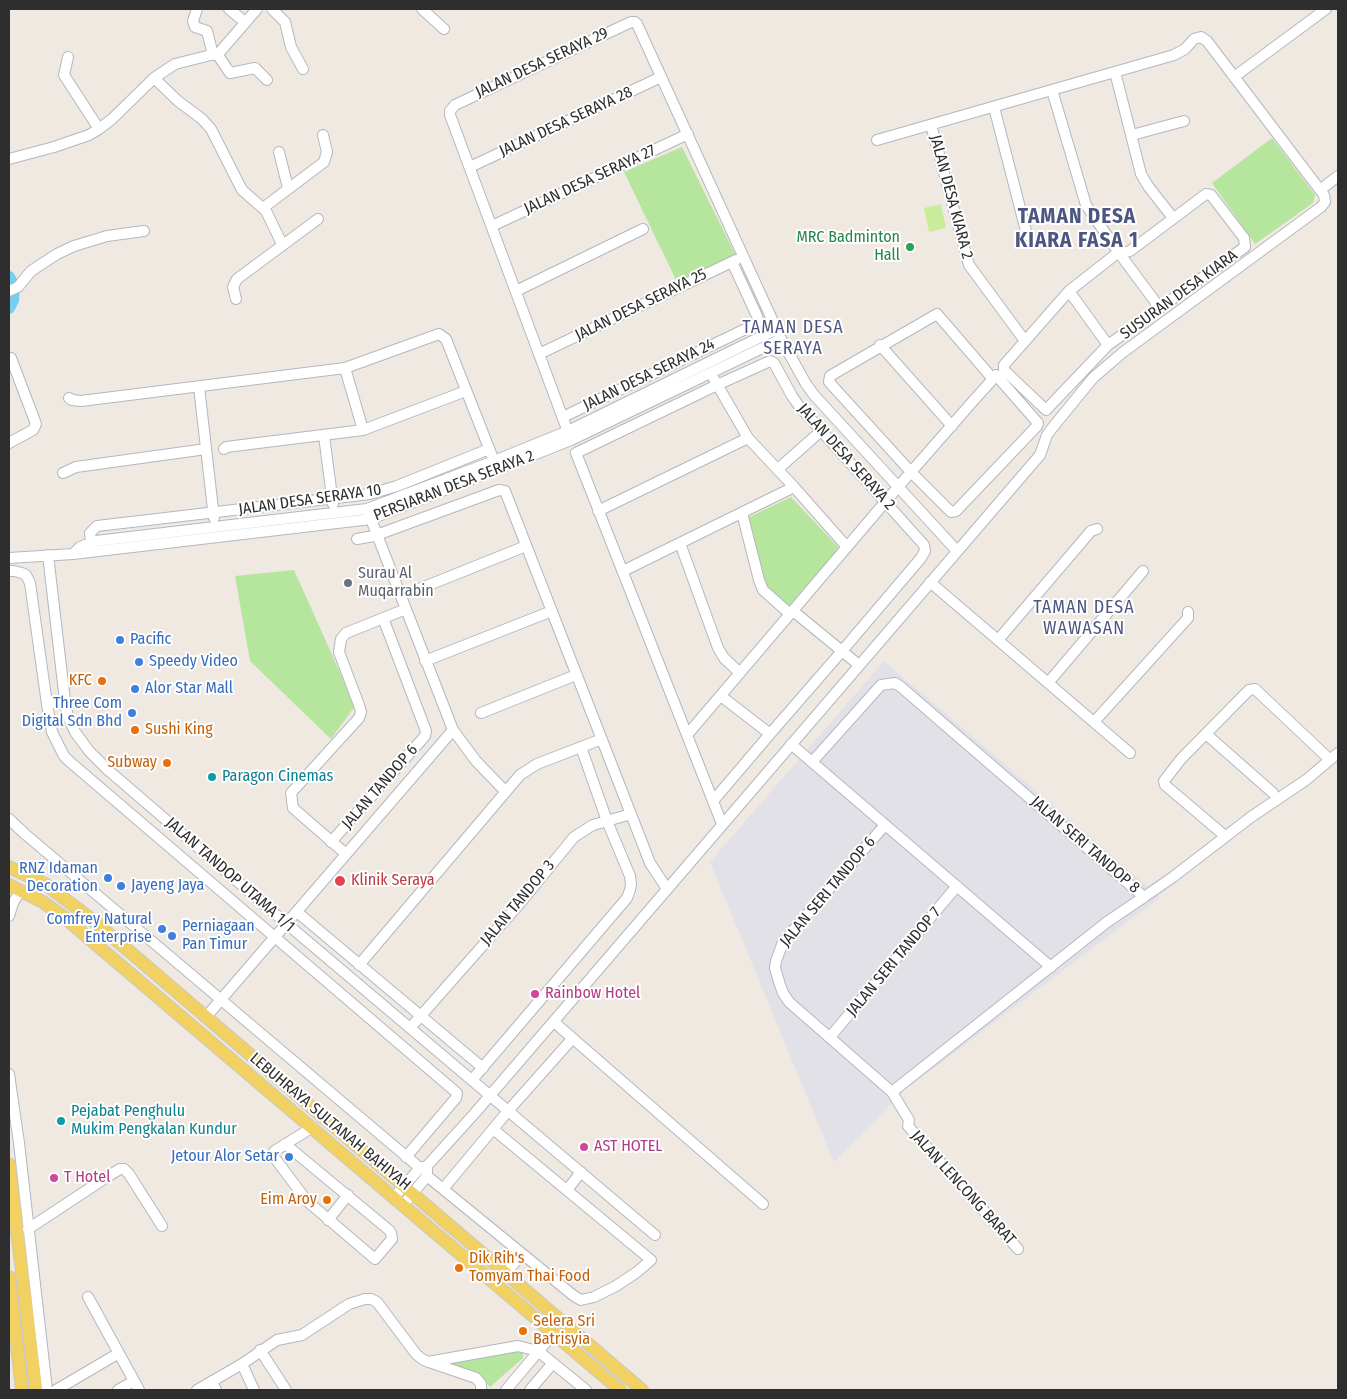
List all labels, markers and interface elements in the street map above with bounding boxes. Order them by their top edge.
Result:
street label: JALAN DESA SERAYA 29 [473,24,611,102]
street label: JALAN DESA SERAYA 28 [496,83,636,161]
street label: JALAN DESA KIARA 2 [925,133,977,261]
street label: JALAN DESA SERAYA 27 [521,141,659,219]
district label: TAMAN DESA KIARA FASA 1 [1014,204,1140,254]
place label: MRC Badminton Hall [796,228,900,266]
marker: MRC Badminton Hall [904,241,916,253]
street label: SUSURAN DESA KIARA [1117,246,1241,344]
street label: JALAN DESA SERAYA 25 [572,265,710,345]
district label: TAMAN DESA SERAYA [741,317,845,359]
street label: JALAN DESA SERAYA 24 [580,335,718,415]
street label: JALAN DESA SERAYA 2 [793,400,899,514]
street label: PERSIARAN DESA SERAYA 2 [371,446,537,526]
street label: JALAN DESA SERAYA 10 [237,480,383,520]
place label: Surau Al Muqarrabin [358,564,434,602]
marker: Surau Al Muqarrabin [342,577,354,589]
district label: TAMAN DESA WAWASAN [1032,597,1136,640]
place label: Pacific [130,630,171,650]
marker: Pacific [114,634,126,646]
place label: Speedy Video [149,652,238,672]
marker: Speedy Video [133,656,145,668]
place label: KFC [69,671,92,691]
marker: KFC [96,675,108,687]
place label: Alor Star Mall [145,679,233,699]
marker: Alor Star Mall [129,683,141,695]
place label: Three Com Digital Sdn Bhd [22,694,122,732]
marker: Three Com Digital Sdn Bhd [126,707,138,719]
place label: Sushi King [145,720,213,740]
marker: Sushi King [129,724,141,736]
street label: JALAN TANDOP 6 [338,741,422,833]
place label: Subway [107,753,157,773]
marker: Subway [161,757,173,769]
place label: Paragon Cinemas [222,767,333,787]
marker: Paragon Cinemas [206,771,218,783]
street label: JALAN SERI TANDOP 8 [1027,792,1143,898]
street label: JALAN TANDOP UTAMA 1/1 [161,814,299,936]
street label: JALAN SERI TANDOP 6 [776,833,880,951]
street label: JALAN TANDOP 3 [477,857,559,949]
place label: RNZ Idaman Decoration [19,859,98,897]
place label: Klinik Seraya [351,871,435,891]
marker: RNZ Idaman Decoration [102,872,114,884]
marker: Klinik Seraya [333,874,347,888]
place label: Jayeng Jaya [131,876,204,896]
marker: Jayeng Jaya [115,880,127,892]
street label: JALAN SERI TANDOP 7 [843,904,945,1020]
place label: Comfrey Natural Enterprise [47,910,152,948]
place label: Perniagaan Pan Timur [182,917,255,955]
marker: Comfrey Natural Enterprise [156,923,168,935]
marker: Perniagaan Pan Timur [166,930,178,942]
place label: Rainbow Hotel [545,984,640,1004]
marker: Rainbow Hotel [529,988,541,1000]
street label: LEBUHRAYA SULTANAH BAHIYAH [246,1049,414,1195]
place label: Pejabat Penghulu Mukim Pengkalan Kundur [71,1102,237,1140]
marker: Pejabat Penghulu Mukim Pengkalan Kundur [55,1115,67,1127]
street label: JALAN LENCONG BARAT [907,1127,1019,1249]
place label: AST HOTEL [594,1137,662,1157]
marker: AST HOTEL [578,1141,590,1153]
place label: Jetour Alor Setar [171,1147,279,1167]
marker: Jetour Alor Setar [283,1151,295,1163]
place label: T Hotel [64,1168,110,1188]
marker: T Hotel [48,1172,60,1184]
place label: Eim Aroy [260,1190,317,1210]
marker: Eim Aroy [321,1194,333,1206]
place label: Dik Rih's Tomyam Thai Food [469,1249,590,1287]
marker: Dik Rih's Tomyam Thai Food [453,1262,465,1274]
place label: Selera Sri Batrisyia [533,1312,595,1350]
marker: Selera Sri Batrisyia [517,1325,529,1337]

